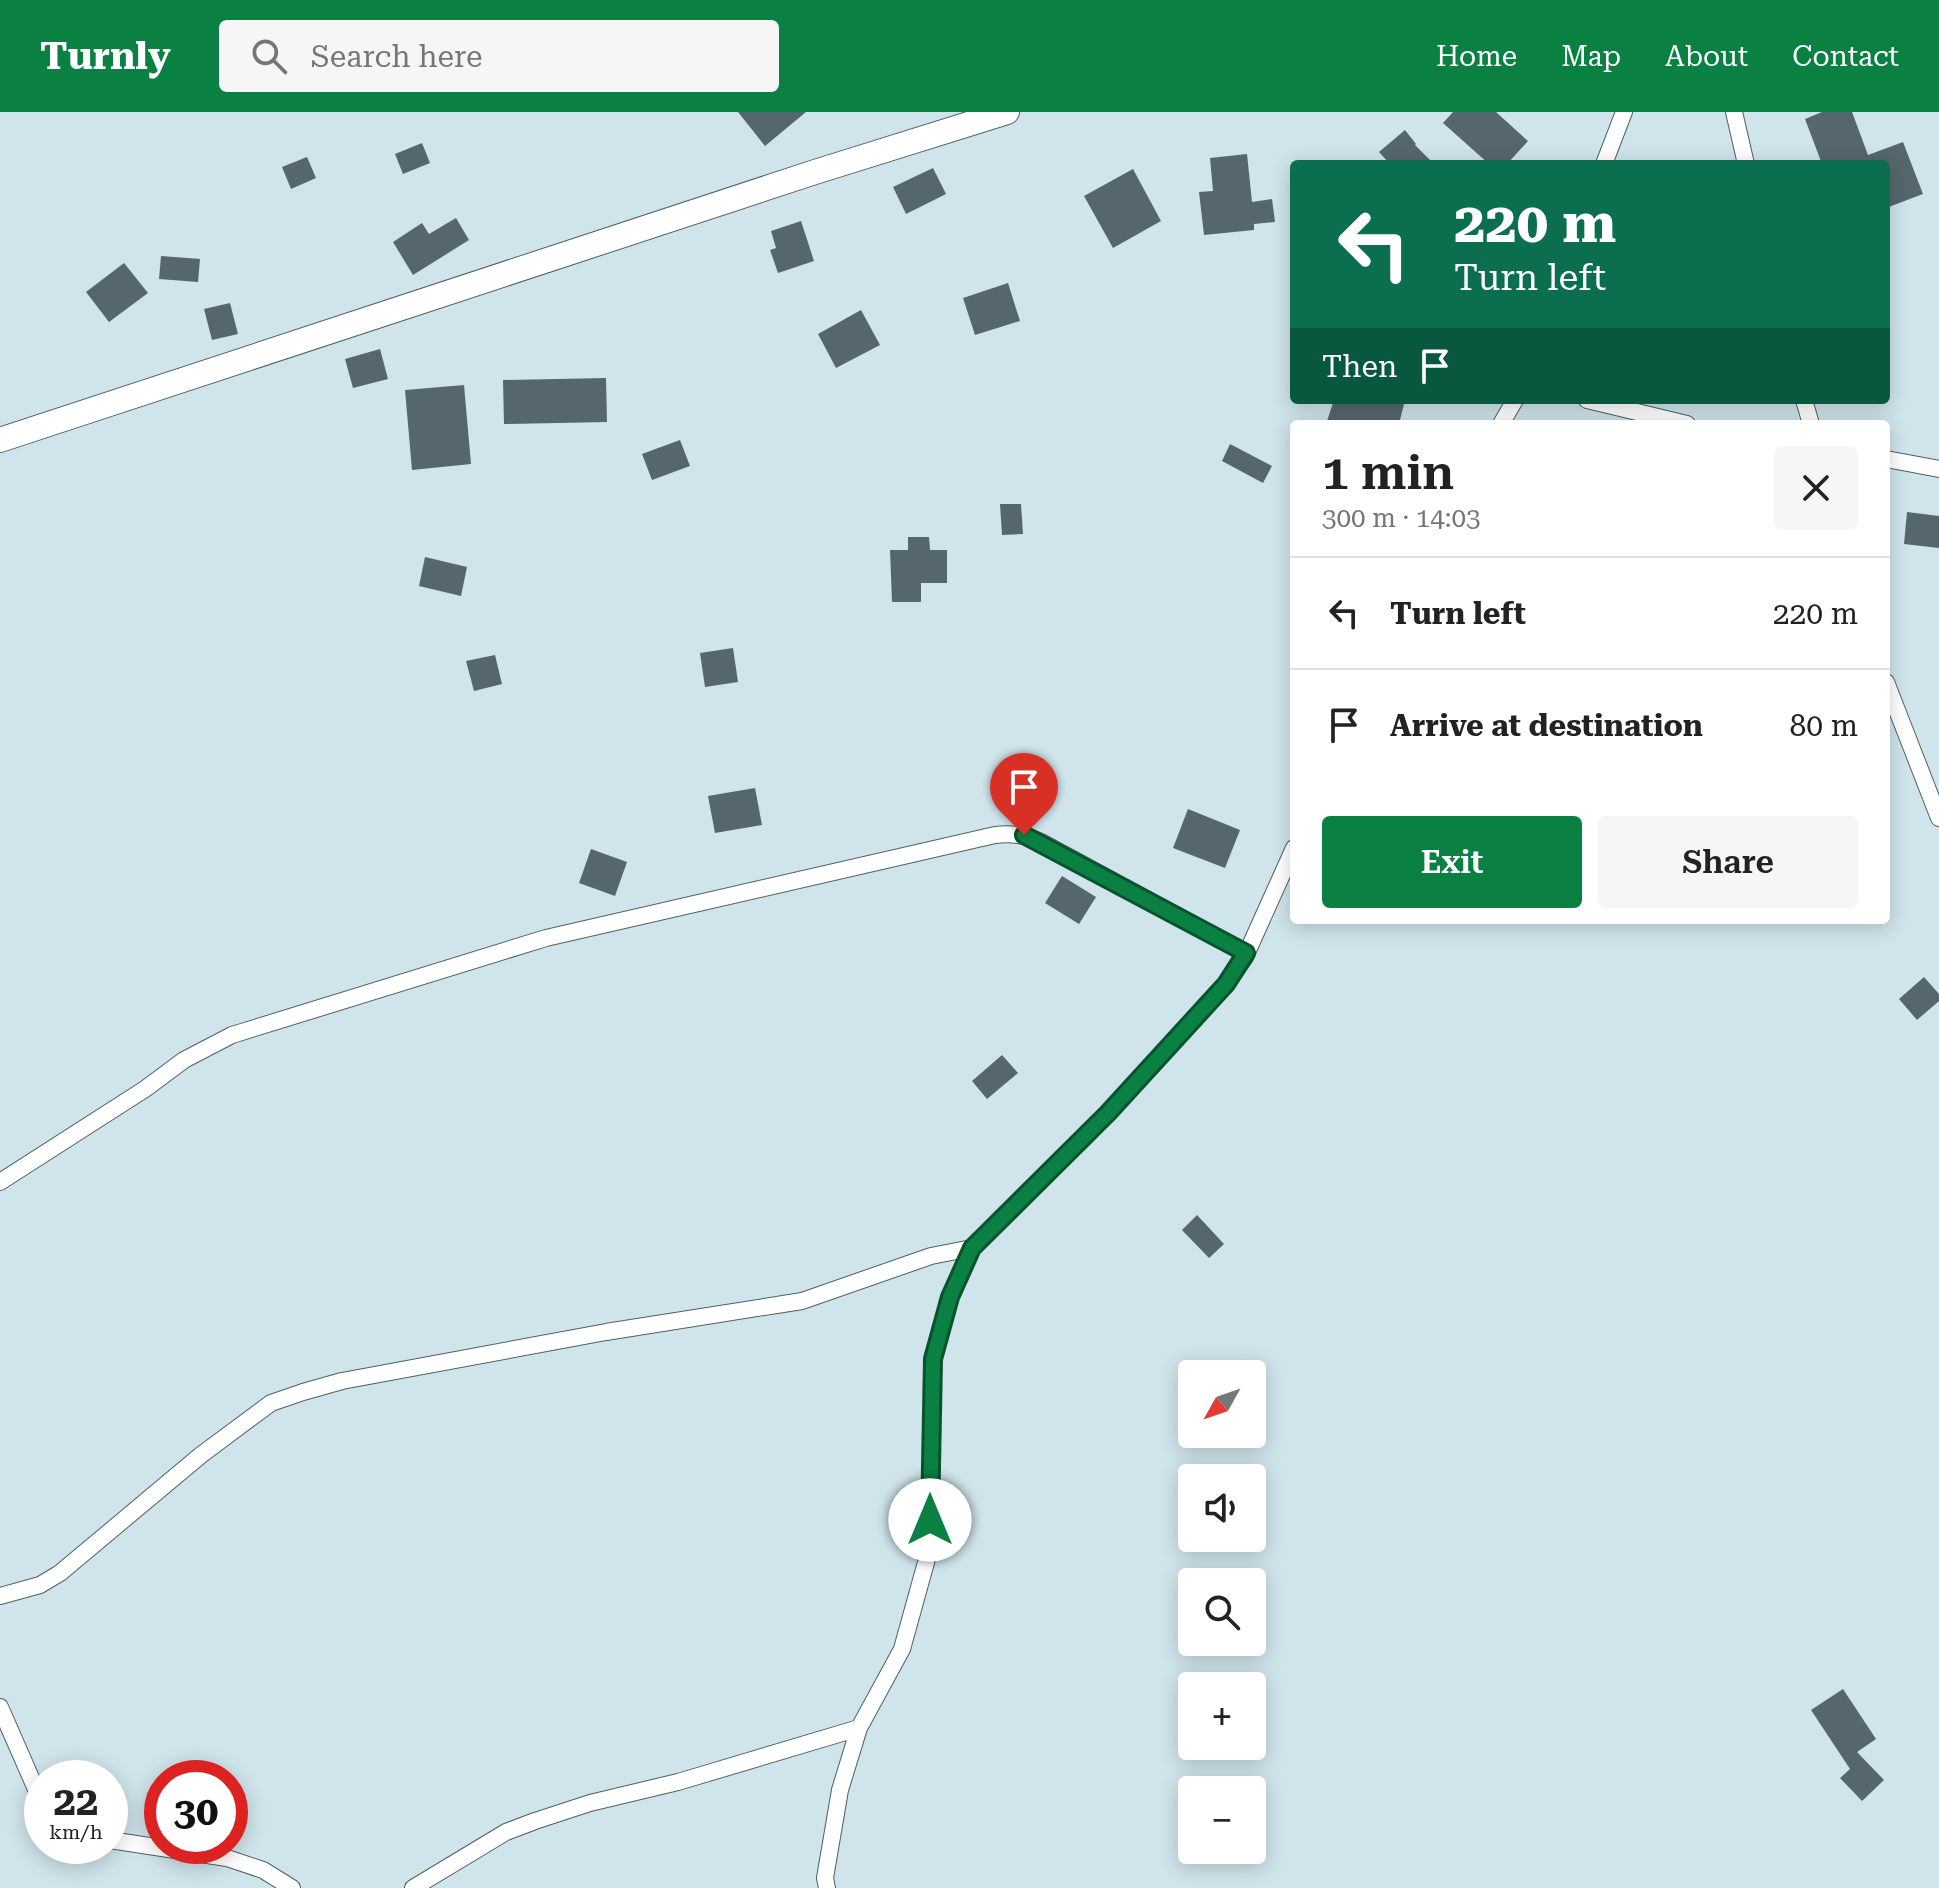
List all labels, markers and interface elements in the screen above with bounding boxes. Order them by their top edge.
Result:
search box [219,20,779,92]
text: Turnly [40,34,171,78]
icon: search [247,34,291,78]
text: Search here [311,39,483,74]
text: Home [1436,40,1517,73]
text: Map [1561,40,1621,73]
text: About [1665,40,1748,73]
text: Contact [1792,40,1899,73]
text: 220 m [1454,190,1616,256]
icon: left [1322,192,1426,296]
text: Turn left [1454,257,1606,299]
icon: arrive [1413,344,1457,388]
text: Then [1322,349,1397,384]
text: 1 min [1322,445,1454,501]
button: close [1774,446,1858,530]
text: 300 m · 14:03 [1322,503,1481,533]
icon: left [1322,591,1366,635]
text: Turn left [1390,596,1526,631]
text: 220 m [1773,596,1858,631]
icon: arrive [1322,703,1366,747]
text: Arrive at destination [1390,708,1703,743]
text: 80 m [1789,708,1858,743]
pin [990,753,1058,835]
icon: arrive [1002,765,1046,809]
button: Exit [1322,816,1582,908]
button: Share [1598,816,1858,908]
north arrow [1178,1360,1266,1448]
map controls [1178,1360,1266,1864]
button: sound [1178,1464,1266,1552]
position arrow [888,1478,972,1562]
button: search [1178,1568,1266,1656]
button: + [1178,1672,1266,1760]
speed limit sign: 30 [144,1760,248,1864]
button: − [1178,1776,1266,1864]
text: 22 [54,1778,98,1825]
text: km/h [49,1820,103,1844]

